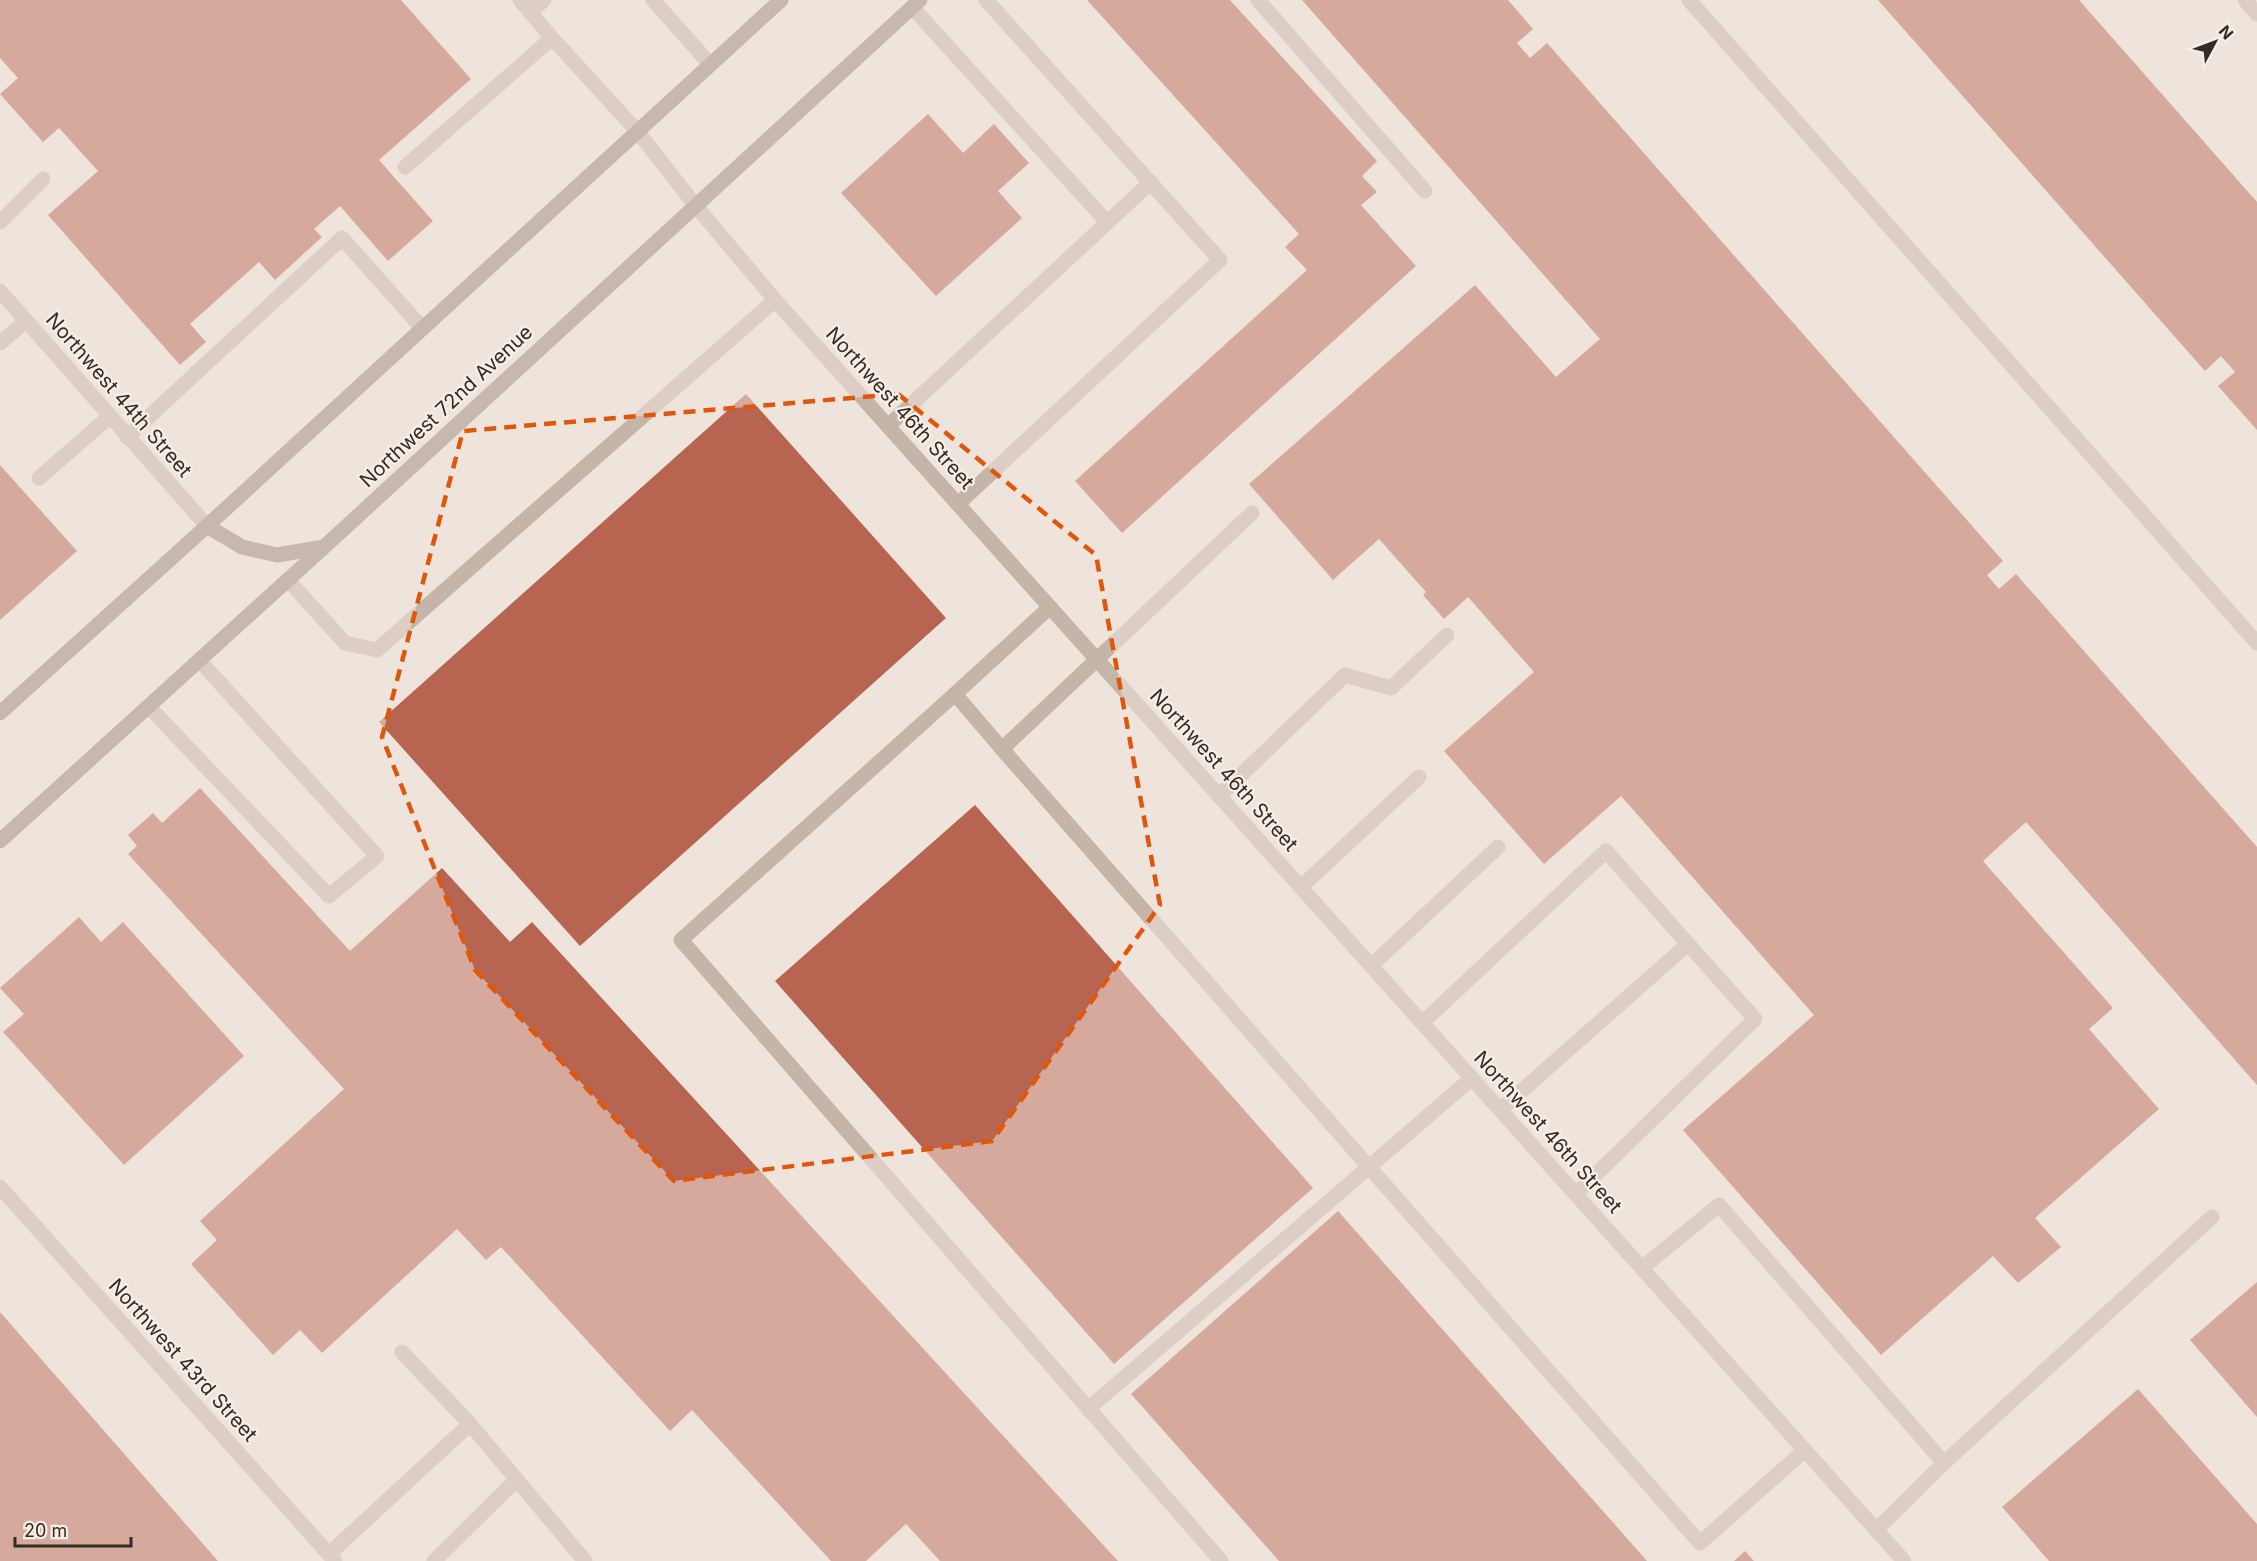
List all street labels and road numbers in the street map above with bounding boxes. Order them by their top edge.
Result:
street label: Northwest 44th Street [41,308,197,482]
street label: Northwest 72nd Avenue [355,320,537,492]
street label: Northwest 46th Street [821,322,979,494]
street label: Northwest 46th Street [1145,684,1303,856]
street label: Northwest 46th Street [1469,1046,1627,1218]
street label: Northwest 43rd Street [104,1274,263,1447]

